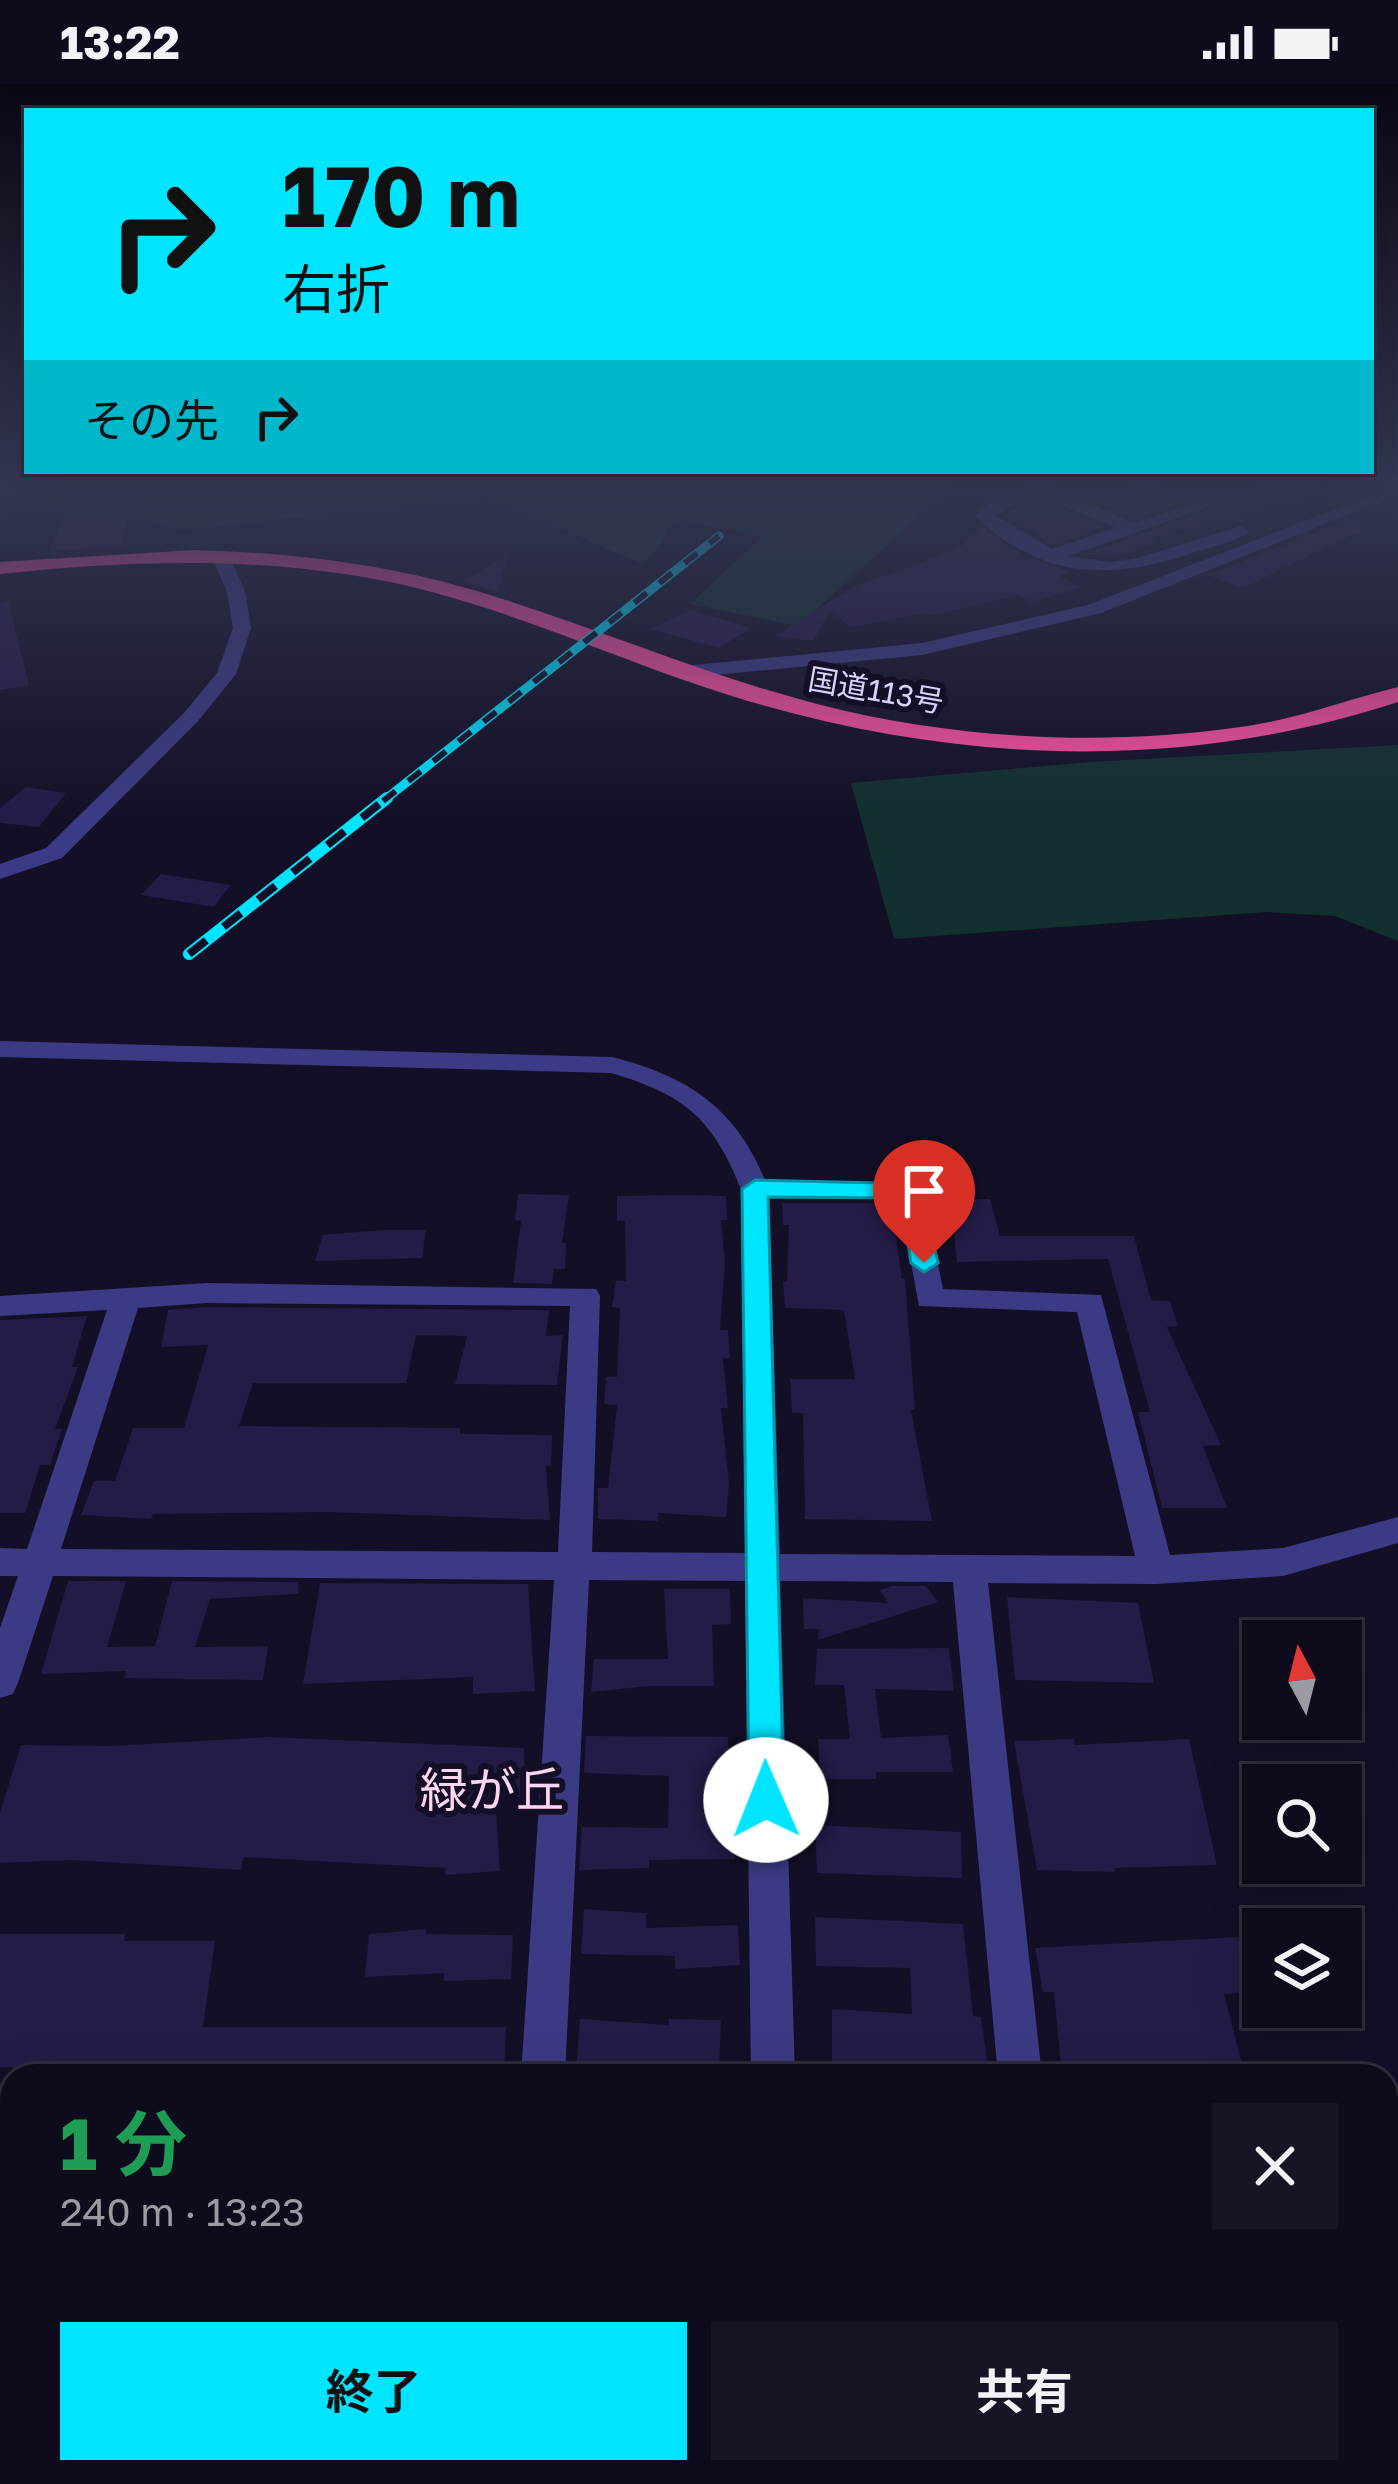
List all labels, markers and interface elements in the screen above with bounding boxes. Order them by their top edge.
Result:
text: 13:22 [60,15,180,69]
text: 170 m [282,145,520,245]
icon: right [84,156,240,312]
text: 右折 [282,256,390,321]
icon: right [243,384,309,450]
text: その先 [84,393,219,447]
street label: 国道113号 [806,660,946,720]
pin [873,1140,975,1263]
icon: arrive [891,1158,957,1224]
north arrow [1242,1620,1362,1740]
map controls [1242,1620,1362,2028]
position arrow [703,1737,829,1863]
district label: 緑が丘 [420,1760,564,1818]
button: search [1242,1764,1362,1884]
button: layers [1242,1908,1362,2028]
text: 1 分 [60,2099,187,2186]
button: close [1212,2103,1338,2229]
text: 240 m · 13:23 [60,2188,305,2235]
button: 終了 [60,2322,687,2460]
button: 共有 [711,2322,1338,2460]

